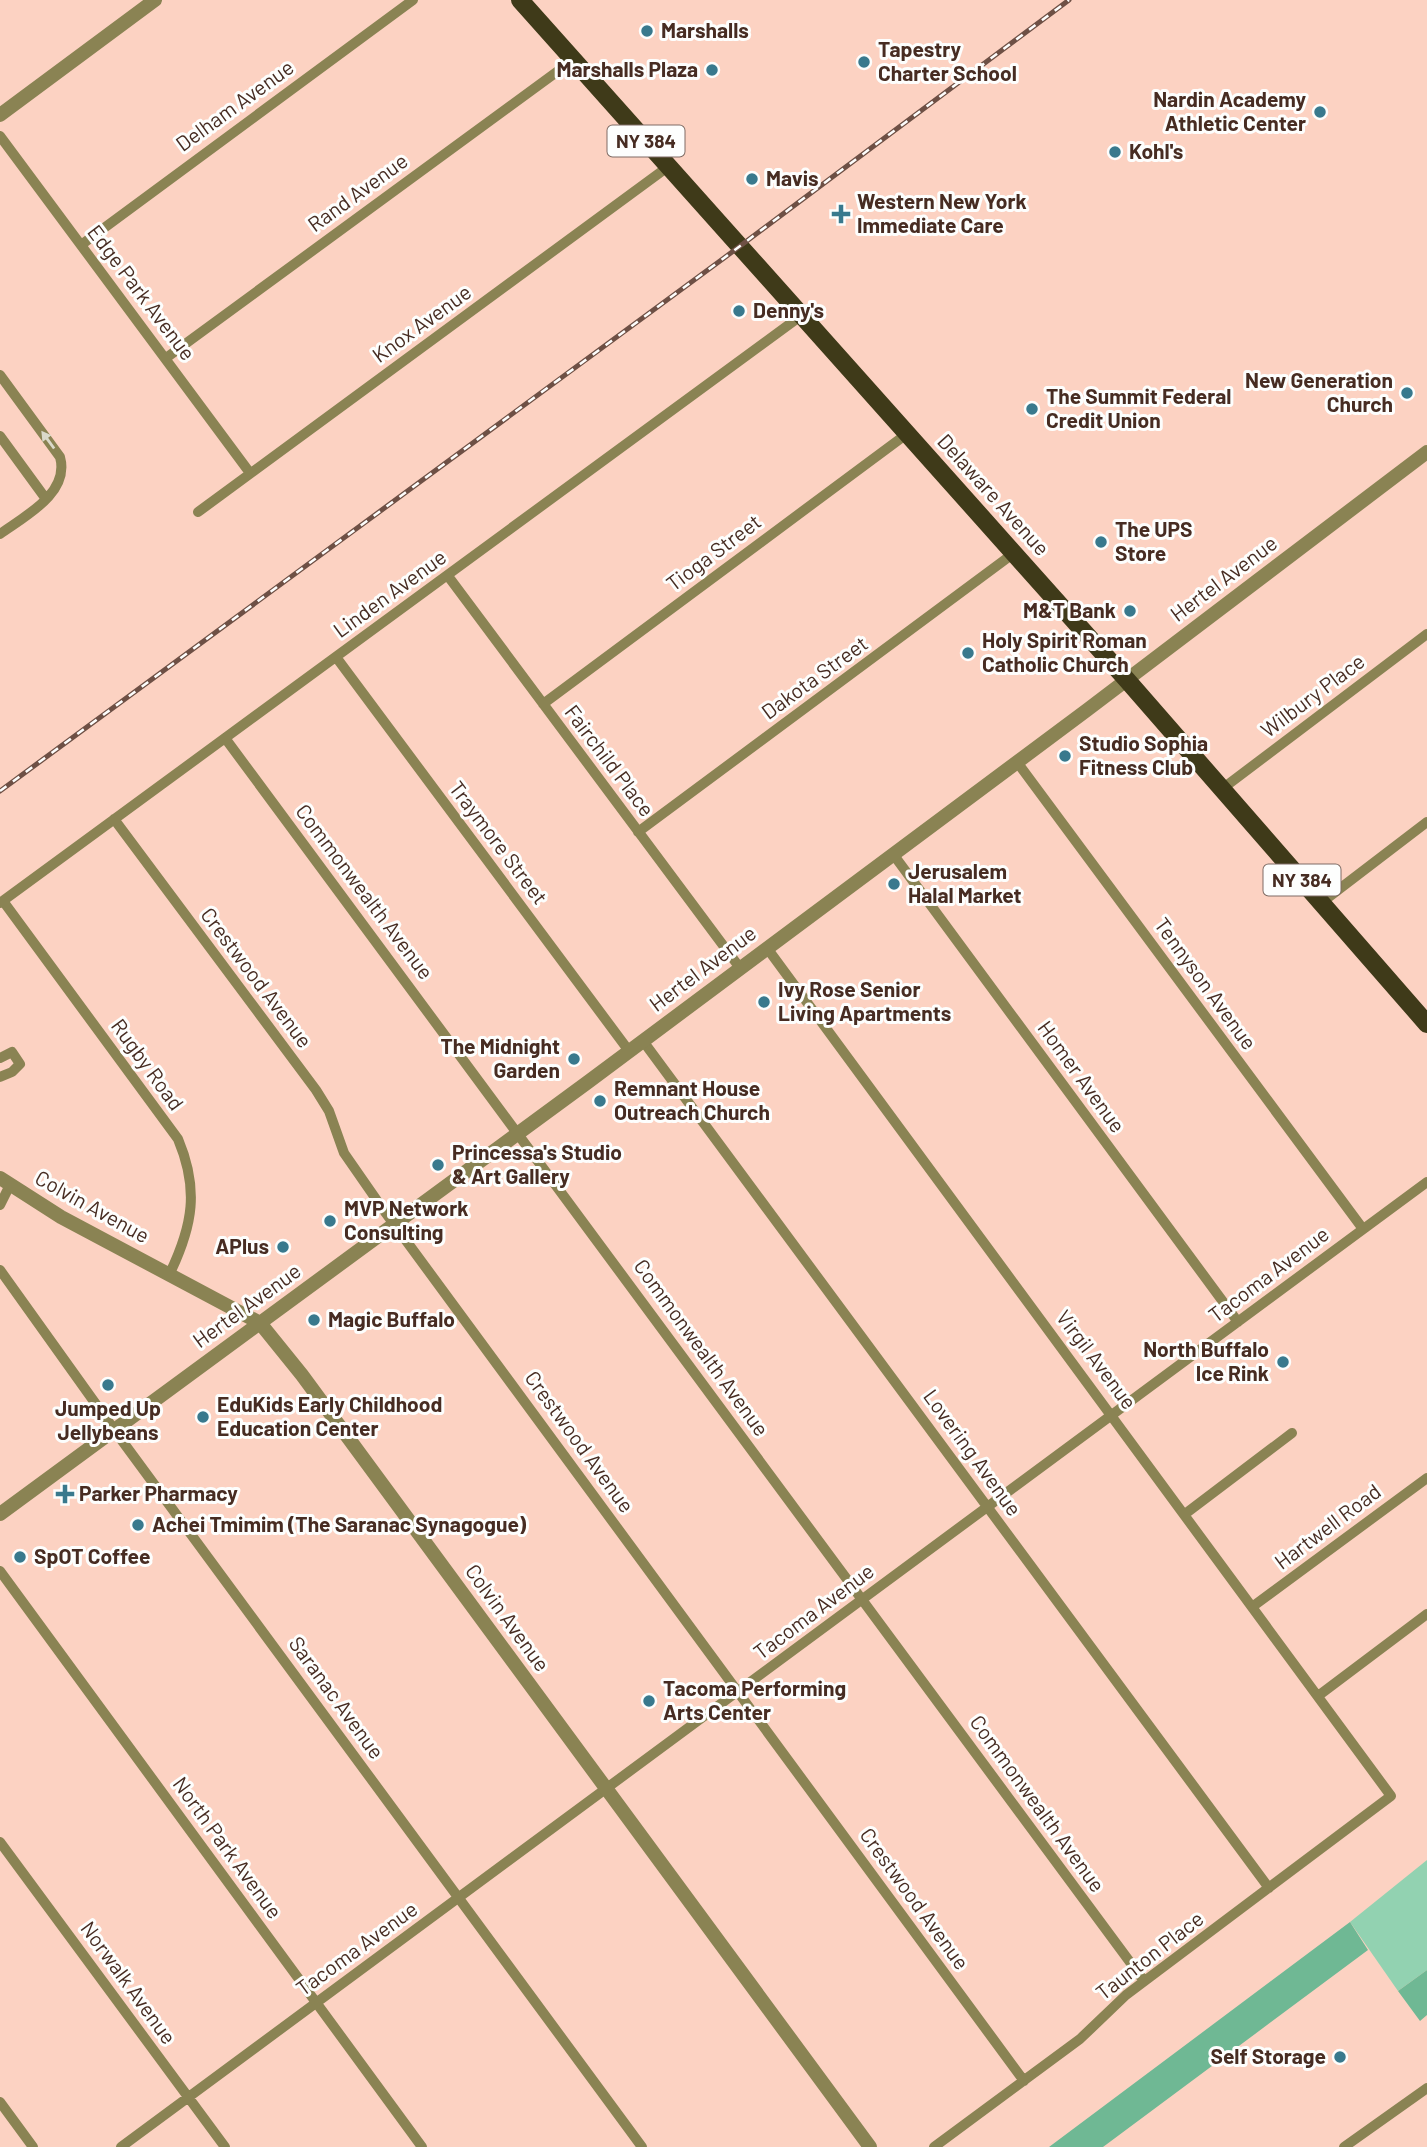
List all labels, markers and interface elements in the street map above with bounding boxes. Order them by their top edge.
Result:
place label: Marshalls [661,17,749,42]
marker: Marshalls [639,23,655,39]
place label: Tapestry Charter School [878,36,1017,85]
street label: Delham Avenue [170,54,298,156]
marker: Tapestry Charter School [856,54,872,70]
place label: Marshalls Plaza [556,56,698,81]
marker: Marshalls Plaza [704,62,720,78]
place label: Nardin Academy Athletic Center [1153,86,1306,135]
marker: Nardin Academy Athletic Center [1312,104,1328,120]
road number: NY 384 [608,125,684,156]
place label: Kohl's [1129,138,1183,163]
marker: Kohl's [1107,144,1123,160]
street label: Rand Avenue [302,147,412,236]
place label: Mavis [766,165,819,190]
marker: Mavis [744,171,760,187]
place label: Western New York Immediate Care [857,188,1027,237]
marker: Western New York Immediate Care [831,204,851,224]
street label: Edge Park Avenue [83,219,201,365]
street label: Knox Avenue [367,279,475,367]
place label: Denny's [753,297,824,322]
marker: Denny's [731,303,747,319]
place label: New Generation Church [1245,367,1393,416]
place label: The Summit Federal Credit Union [1046,383,1231,432]
marker: New Generation Church [1399,385,1415,401]
marker: The Summit Federal Credit Union [1024,401,1040,417]
street label: Delaware Avenue [933,428,1055,560]
one-way arrow [41,431,55,450]
street label: Tioga Street [661,508,765,595]
place label: The UPS Store [1115,516,1193,565]
street label: Hertel Avenue [1165,530,1281,626]
marker: The UPS Store [1093,534,1109,550]
street label: Linden Avenue [328,543,450,642]
place label: M&T Bank [1023,597,1116,622]
marker: M&T Bank [1122,603,1138,619]
place label: Holy Spirit Roman Catholic Church [982,627,1147,676]
street label: Dakota Street [756,630,872,724]
marker: Holy Spirit Roman Catholic Church [960,645,976,661]
street label: Wilbury Place [1255,648,1369,742]
street label: Fairchild Place [560,699,660,821]
place label: Studio Sophia Fitness Club [1079,730,1208,779]
marker: Studio Sophia Fitness Club [1057,748,1073,764]
street label: Traymore Street [445,776,554,909]
street label: Commonwealth Avenue [291,799,439,984]
place label: Jerusalem Halal Market [908,858,1021,907]
road number: NY 384 [1264,864,1340,895]
marker: Jerusalem Halal Market [886,876,902,892]
street label: Crestwood Avenue [196,902,318,1052]
street label: Tennyson Avenue [1150,912,1262,1054]
street label: Hertel Avenue [644,920,760,1016]
place label: Ivy Rose Senior Living Apartments [778,976,951,1025]
marker: Ivy Rose Senior Living Apartments [756,994,772,1010]
street label: Rugby Road [107,1014,190,1115]
street label: Homer Avenue [1033,1015,1131,1137]
place label: The Midnight Garden [440,1033,560,1082]
marker: The Midnight Garden [566,1051,582,1067]
place label: Remnant House Outreach Church [614,1075,770,1124]
marker: Remnant House Outreach Church [592,1093,608,1109]
place label: Princessa's Studio & Art Gallery [452,1139,622,1188]
marker: Princessa's Studio & Art Gallery [430,1157,446,1173]
street label: Colvin Avenue [31,1164,154,1247]
place label: MVP Network Consulting [344,1195,469,1244]
marker: MVP Network Consulting [322,1213,338,1229]
street label: Tacoma Avenue [1203,1221,1333,1327]
place label: APlus [215,1233,269,1258]
marker: APlus [275,1239,291,1255]
street label: Commonwealth Avenue [630,1254,775,1440]
street label: Hertel Avenue [187,1257,305,1352]
street label: Virgil Avenue [1052,1305,1143,1414]
place label: Magic Buffalo [328,1306,455,1331]
marker: Magic Buffalo [306,1312,322,1328]
place label: North Buffalo Ice Rink [1143,1336,1269,1385]
marker: North Buffalo Ice Rink [1275,1354,1291,1370]
street label: Crestwood Avenue [520,1365,640,1517]
marker: Jumped Up Jellybeans [100,1377,116,1393]
street label: Lovering Avenue [919,1384,1027,1520]
place label: EduKids Early Childhood Education Center [217,1391,442,1440]
place label: Jumped Up Jellybeans [55,1395,161,1444]
marker: EduKids Early Childhood Education Center [195,1409,211,1425]
street label: Hartwell Road [1269,1478,1385,1574]
place label: Parker Pharmacy [79,1480,238,1505]
marker: Parker Pharmacy [57,1486,73,1502]
place label: Achei Tmimim (The Saranac Synagogue) [152,1511,527,1536]
marker: Achei Tmimim (The Saranac Synagogue) [130,1517,146,1533]
place label: SpOT Coffee [34,1543,150,1568]
marker: SpOT Coffee [12,1549,28,1565]
street label: Tacoma Avenue [748,1558,878,1664]
street label: Colvin Avenue [461,1559,556,1676]
street label: Saranac Avenue [284,1631,390,1763]
place label: Tacoma Performing Arts Center [663,1675,846,1724]
marker: Tacoma Performing Arts Center [641,1693,657,1709]
street label: Commonwealth Avenue [966,1710,1111,1896]
street label: North Park Avenue [168,1771,288,1923]
street label: Crestwood Avenue [855,1822,975,1974]
street label: Tacoma Avenue [291,1895,422,2000]
street label: Taunton Place [1090,1905,1208,2004]
street label: Norwalk Avenue [76,1916,182,2048]
place label: Self Storage [1210,2043,1326,2068]
marker: Self Storage [1332,2049,1348,2065]

